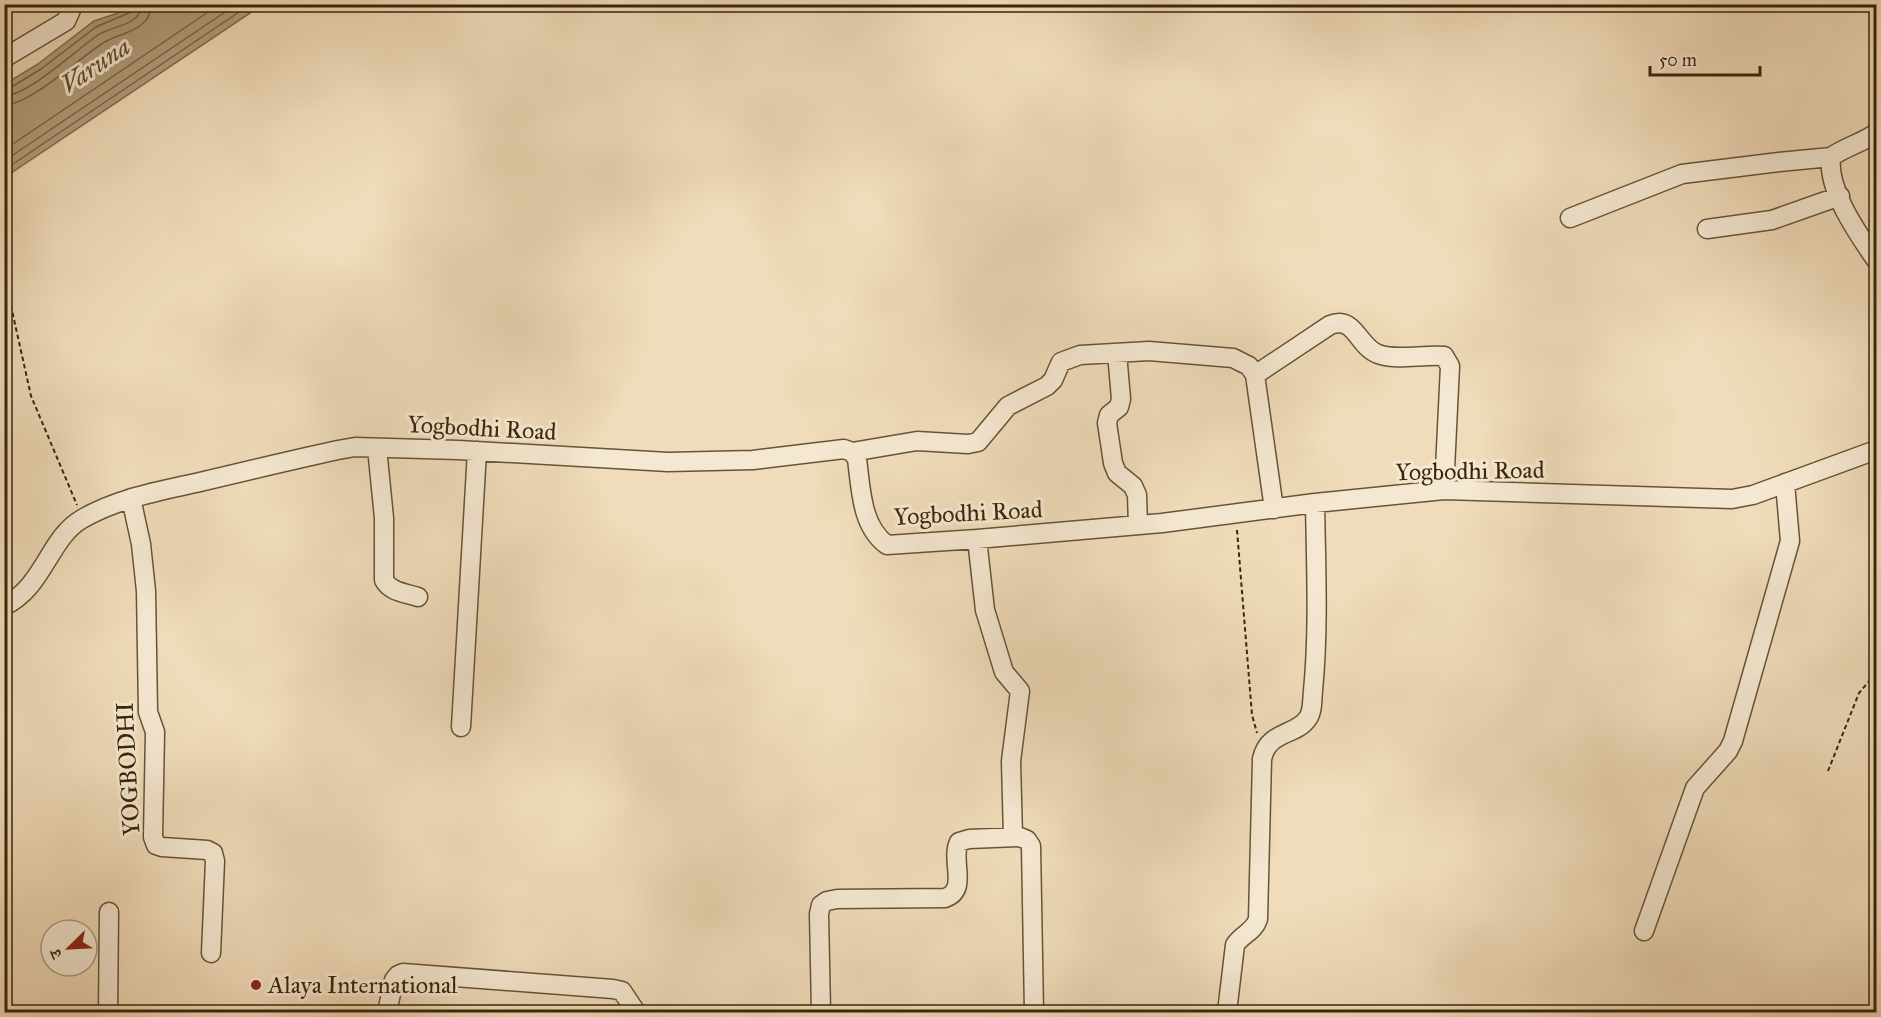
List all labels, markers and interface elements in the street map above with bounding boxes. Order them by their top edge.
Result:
water label: Varuna [54,30,136,100]
scale bar [1650,39,1760,77]
text: 50 m [1659,49,1697,71]
street label: Yogbodhi Road [407,409,557,447]
street label: Yogbodhi Road [1395,455,1545,487]
street label: Yogbodhi Road [893,494,1043,532]
street label: YOGBODHI [110,701,146,837]
north arrow [39,918,99,978]
text: उ [45,945,66,962]
place label: Alaya International [267,970,458,1000]
marker: Alaya International [249,978,263,992]

